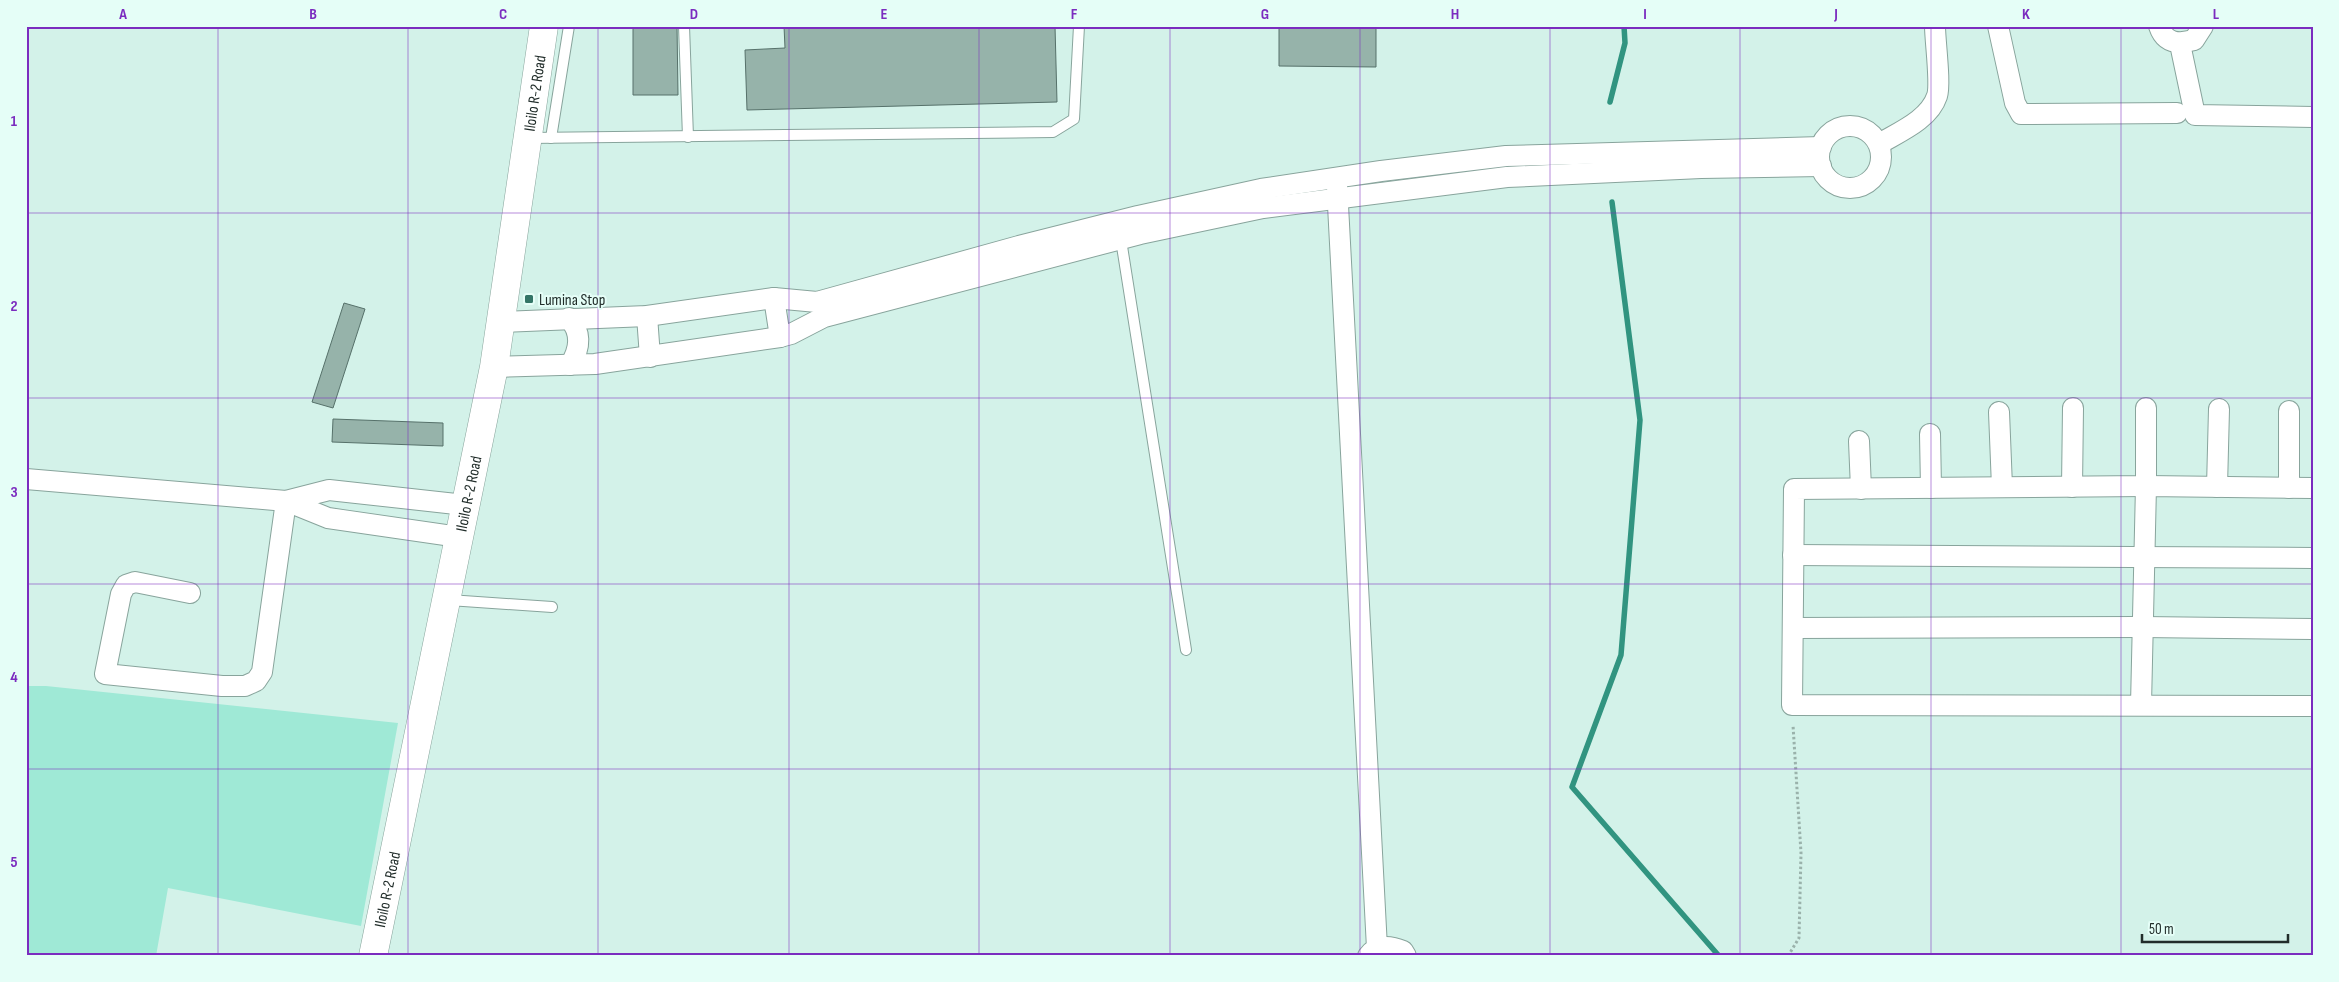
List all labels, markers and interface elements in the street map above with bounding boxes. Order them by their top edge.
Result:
text: A [118,5,127,24]
text: B [309,5,317,24]
text: C [499,5,507,24]
text: D [690,5,698,24]
text: E [881,5,888,24]
text: F [1071,5,1078,24]
text: G [1261,5,1269,24]
text: H [1451,5,1459,24]
text: I [1643,5,1647,24]
text: J [1833,5,1838,24]
text: K [2022,5,2030,24]
text: L [2213,5,2220,24]
street label: Iloilo R-2 Road [521,54,551,133]
text: 1 [11,112,18,131]
place label: Lumina Stop [539,291,605,310]
marker: Lumina Stop [523,293,535,305]
text: 2 [10,297,18,316]
street label: Iloilo R-2 Road [452,454,486,533]
text: 3 [10,483,18,502]
text: 4 [10,668,18,687]
street label: Iloilo R-2 Road [371,850,405,929]
text: 5 [10,853,18,872]
scale bar [2142,912,2288,944]
text: 50 m [2149,920,2174,939]

